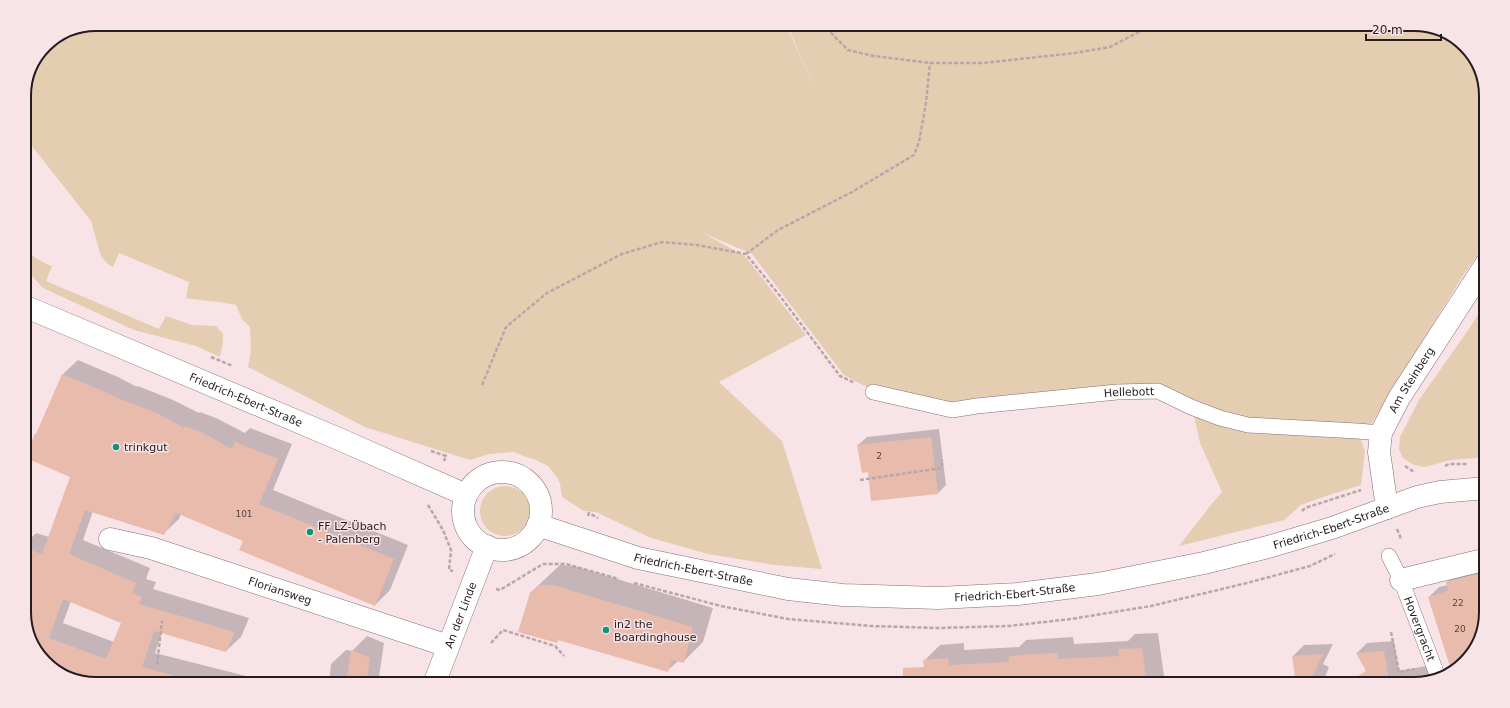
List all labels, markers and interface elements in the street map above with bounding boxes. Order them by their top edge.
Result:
scale bar [1366,16,1441,42]
text: 20 m [1372,23,1403,37]
street label: Am Steinberg [1386,345,1437,415]
street label: Friedrich-Ebert-Straße [188,370,305,429]
street label: Hellebott [1103,385,1155,400]
place label: trinkgut [124,441,168,454]
marker: trinkgut [111,442,121,452]
house number: 2 [876,451,882,461]
street label: Friedrich-Ebert-Straße [1272,501,1391,552]
house number: 101 [235,509,253,519]
place label: FF LZ-Übach - Palenberg [318,520,386,546]
marker: FF LZ-Übach - Palenberg [305,527,315,537]
street label: Friedrich-Ebert-Straße [632,551,754,588]
street label: Floriansweg [247,574,314,607]
street label: An der Linde [442,580,479,650]
street label: Friedrich-Ebert-Straße [954,580,1076,604]
street label: Hovergracht [1401,595,1438,664]
house number: 22 [1452,598,1464,608]
place label: in2 the Boardinghouse [614,618,697,644]
house number: 20 [1454,624,1466,634]
marker: in2 the Boardinghouse [601,625,611,635]

